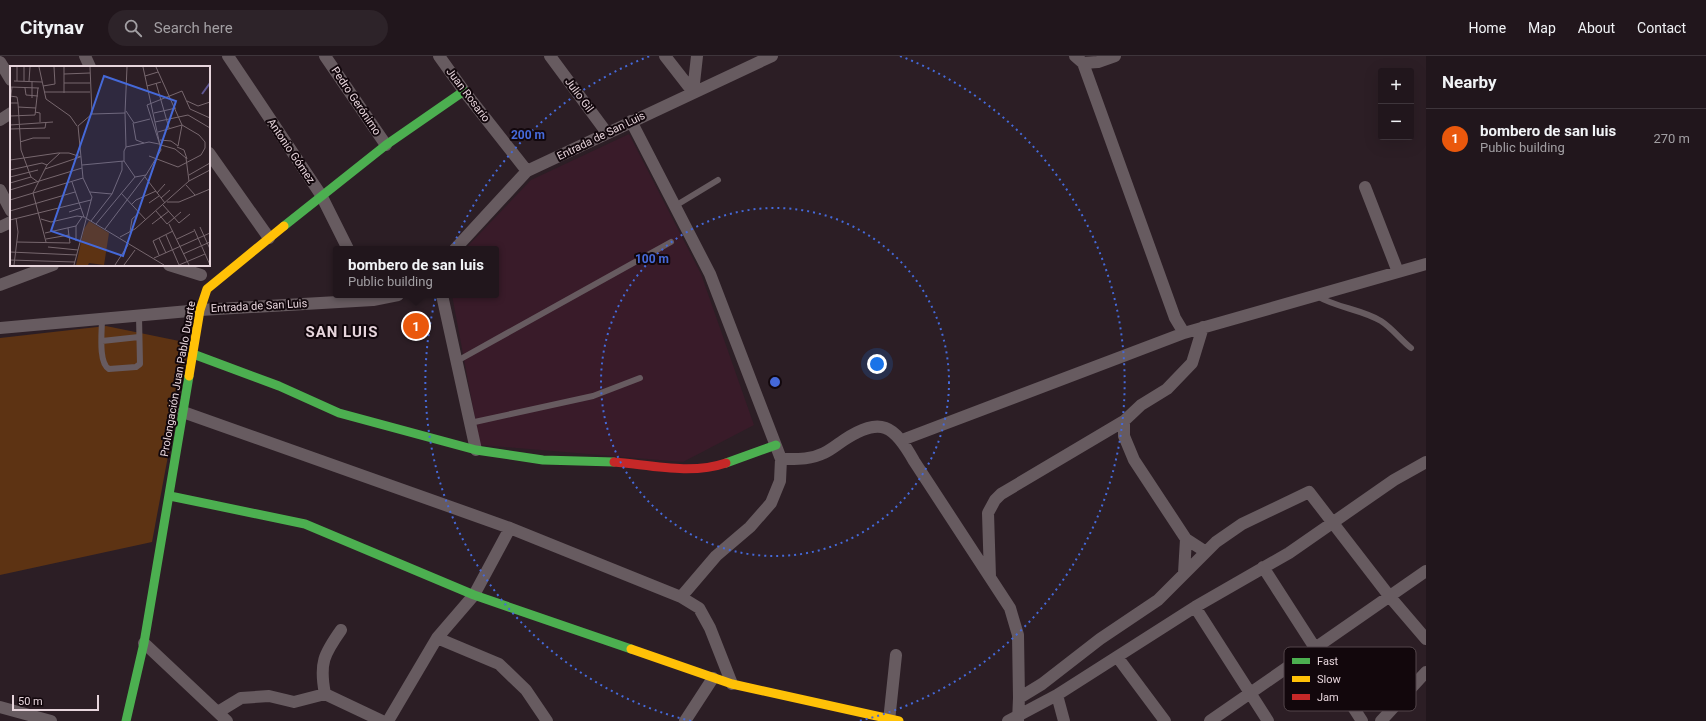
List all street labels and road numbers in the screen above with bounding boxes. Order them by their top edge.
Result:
street label: Pedro Gerónimo [328,64,384,138]
street label: Juan Rosario [443,65,493,125]
street label: Julio Gil [562,75,596,115]
street label: Entrada de San Luis [555,109,648,163]
street label: Antonio Gómez [265,116,318,186]
street label: Entrada de San Luis [210,297,308,315]
street label: Prolongación Juan Pablo Duarte [158,300,198,458]

